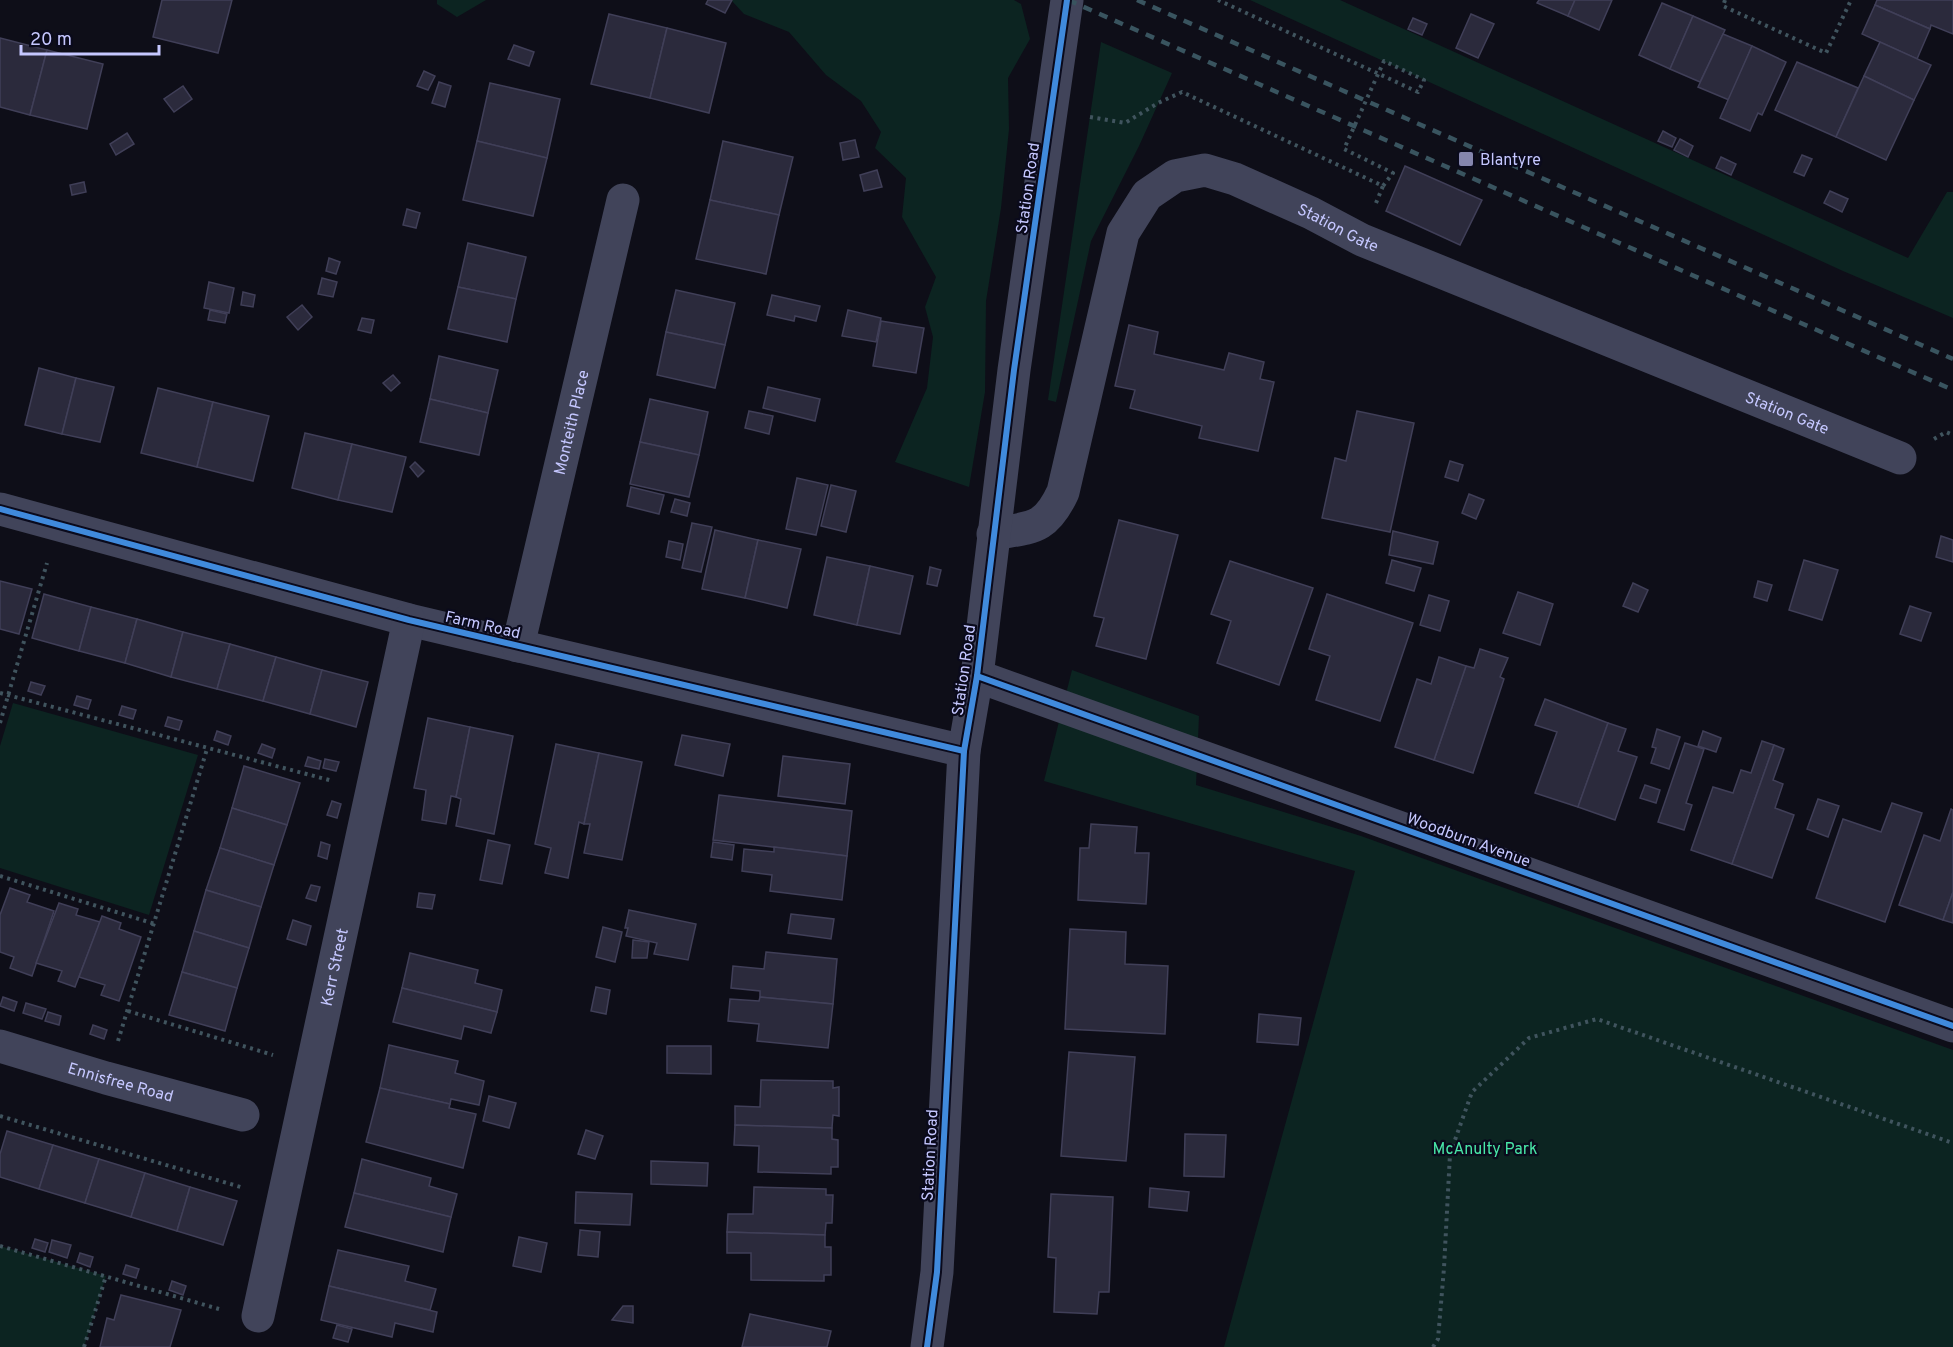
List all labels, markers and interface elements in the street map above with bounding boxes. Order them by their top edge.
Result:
scale bar [21,18,159,56]
text: 20 m [30,29,72,52]
street label: Station Road [1013,141,1045,235]
marker: Blantyre [1457,150,1475,168]
place label: Blantyre [1480,151,1541,171]
street label: Station Gate [1294,200,1381,258]
street label: Monteith Place [551,368,595,477]
street label: Station Gate [1742,388,1832,440]
street label: Farm Road [443,608,522,644]
street label: Station Road [949,623,981,717]
street label: Woodburn Avenue [1404,809,1533,873]
street label: Kerr Street [317,927,354,1008]
street label: Ennisfree Road [65,1059,175,1108]
street label: Station Road [919,1109,943,1202]
park label: McAnulty Park [1433,1140,1537,1160]

